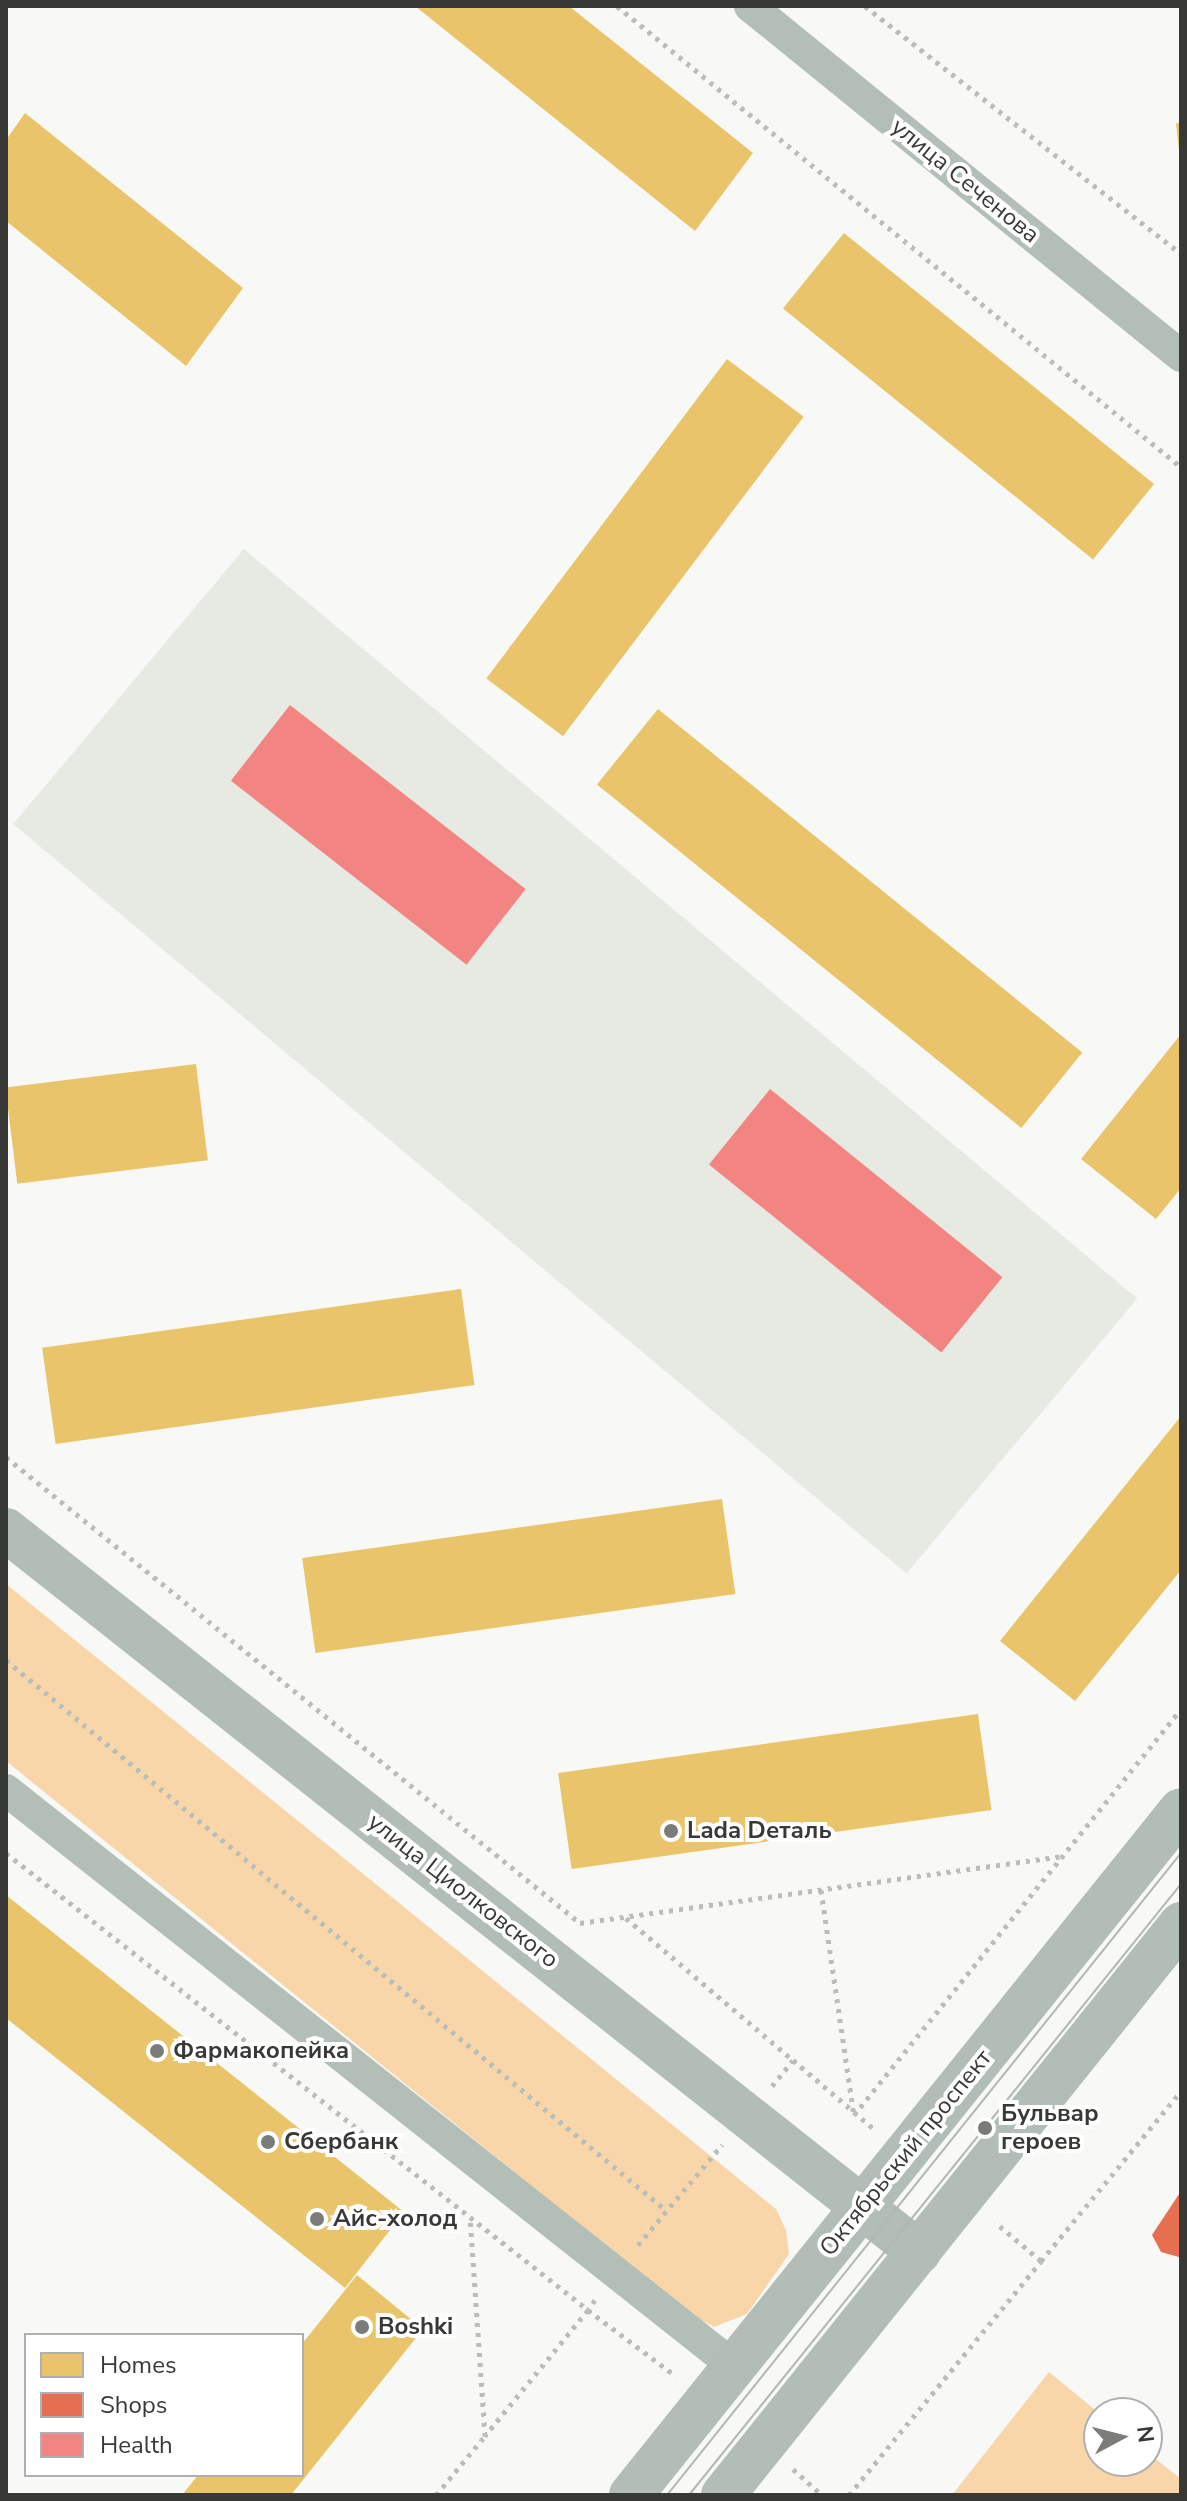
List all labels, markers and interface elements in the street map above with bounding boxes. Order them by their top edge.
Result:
street label: улица Сеченова [885,113,1045,249]
street label: улица Циолковского [362,1808,564,1974]
place label: Lada Dеталь [687,1817,832,1845]
marker: Lada Dеталь [662,1822,680,1840]
place label: Фармакопейка [173,2037,349,2065]
marker: Фармакопейка [148,2042,166,2060]
street label: Октябрьский проспект [814,2044,998,2262]
place label: Бульвар героев [1001,2100,1099,2156]
marker: Бульвар героев [976,2119,994,2137]
place label: Сбербанк [284,2128,398,2156]
marker: Сбербанк [259,2133,277,2151]
place label: Айс-холод [333,2205,457,2233]
marker: Айс-холод [308,2210,326,2228]
place label: Boshki [378,2313,453,2341]
marker: Boshki [353,2318,371,2336]
legend [24,2333,304,2477]
text: Homes [100,2349,176,2381]
text: Shops [100,2389,167,2421]
north arrow [1083,2397,1163,2477]
text: N [1129,2424,1161,2444]
text: Health [100,2429,173,2461]

